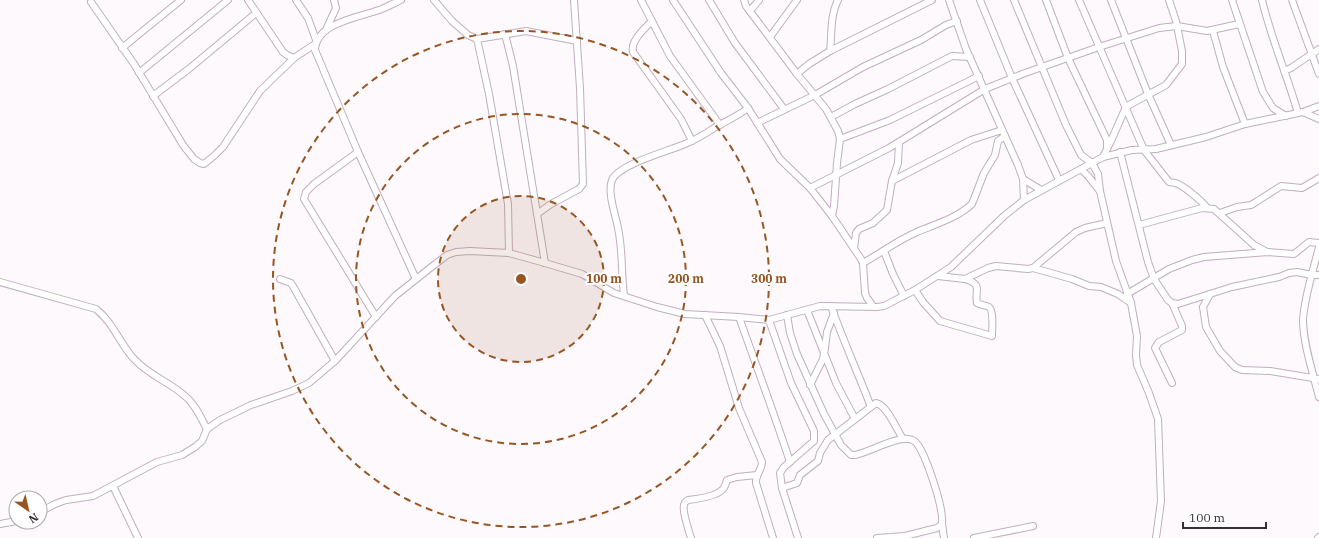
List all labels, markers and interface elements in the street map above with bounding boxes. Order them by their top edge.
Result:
text: 100 m [586,271,622,286]
text: 200 m [668,271,704,286]
text: 300 m [751,271,787,286]
centre of rings [514,272,528,286]
north arrow [8,490,48,530]
scale bar [1183,504,1266,530]
text: N [26,510,41,527]
text: 100 m [1189,510,1225,525]

